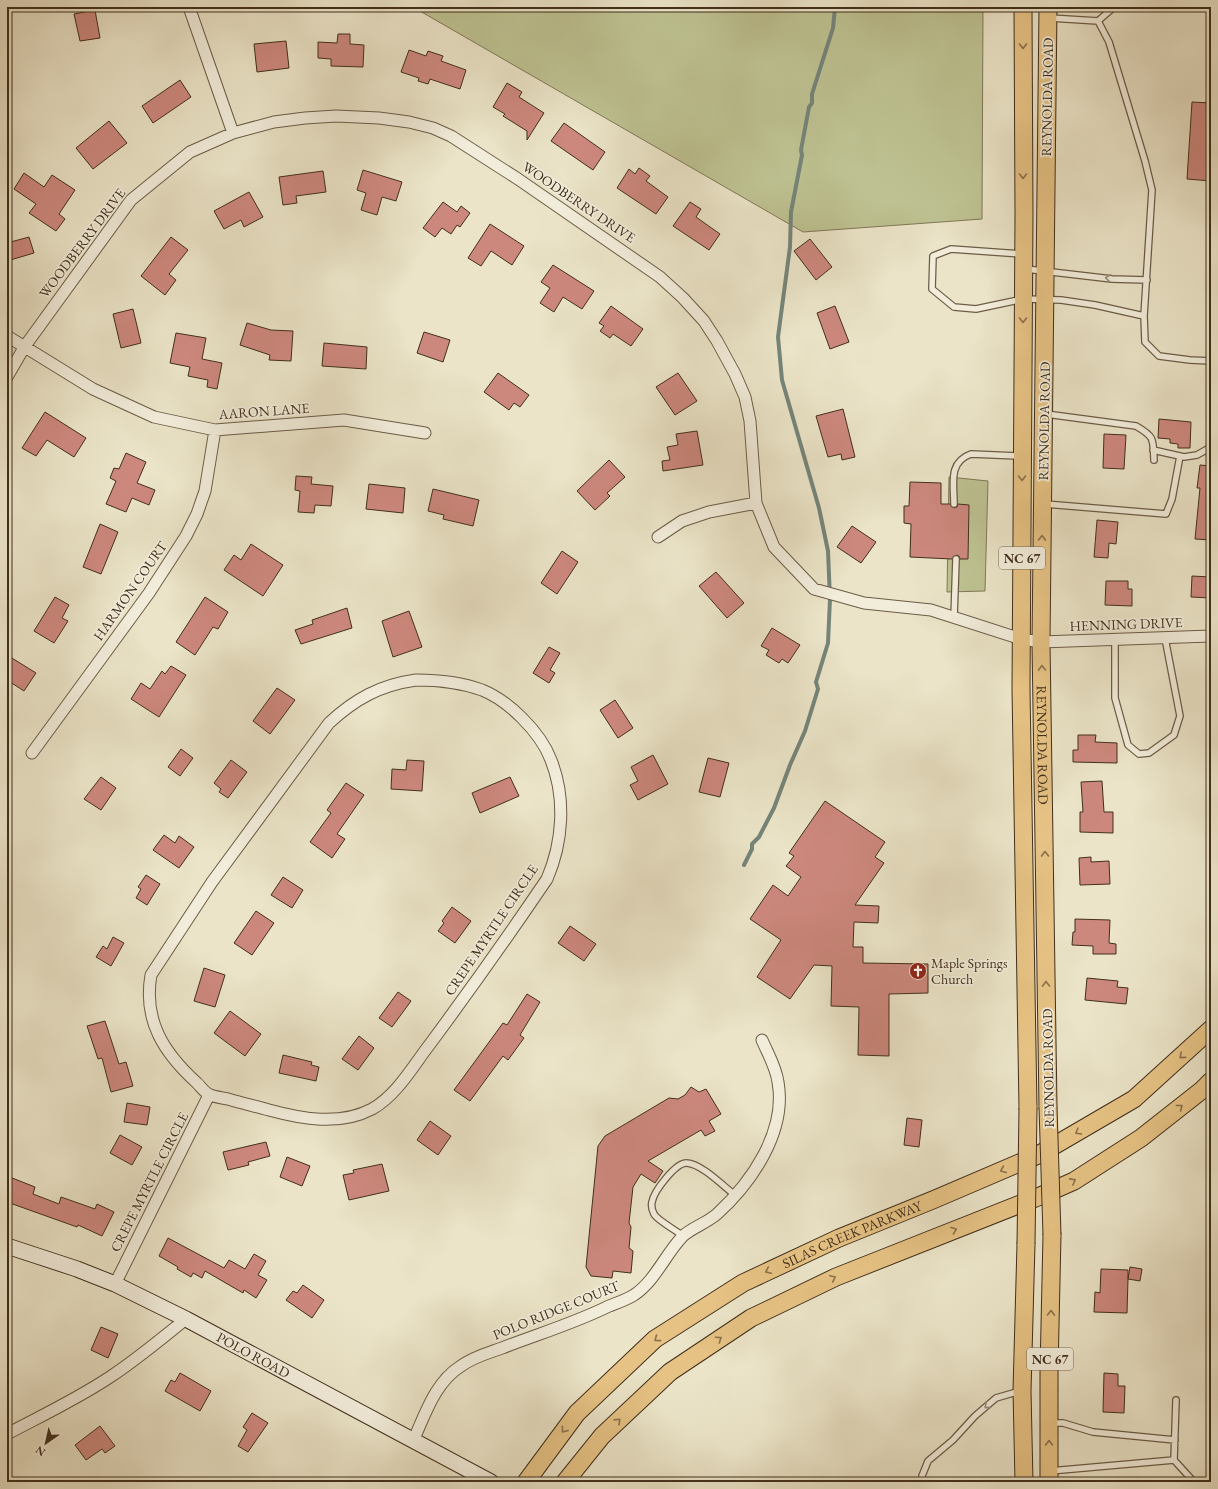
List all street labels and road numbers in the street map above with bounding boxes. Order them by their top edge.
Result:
street label: REYNOLDA ROAD [1037,37,1057,157]
street label: WOODBERRY DRIVE [519,157,639,247]
street label: WOODBERRY DRIVE [35,185,129,301]
street label: REYNOLDA ROAD [1034,361,1054,481]
street label: AARON LANE [217,399,310,423]
street label: HARMON COURT [89,537,171,644]
road number: NC 67 [999,547,1045,569]
street label: HENNING DRIVE [1069,613,1183,635]
street label: REYNOLDA ROAD [1033,685,1052,805]
street label: CREPE MYRTLE CIRCLE [440,861,542,999]
street label: REYNOLDA ROAD [1038,1008,1058,1128]
street label: CREPE MYRTLE CIRCLE [106,1109,192,1255]
street label: SILAS CREEK PARKWAY [779,1196,925,1272]
street label: POLO RIDGE COURT [490,1276,623,1344]
street label: POLO ROAD [214,1328,293,1382]
road number: NC 67 [1027,1348,1073,1370]

